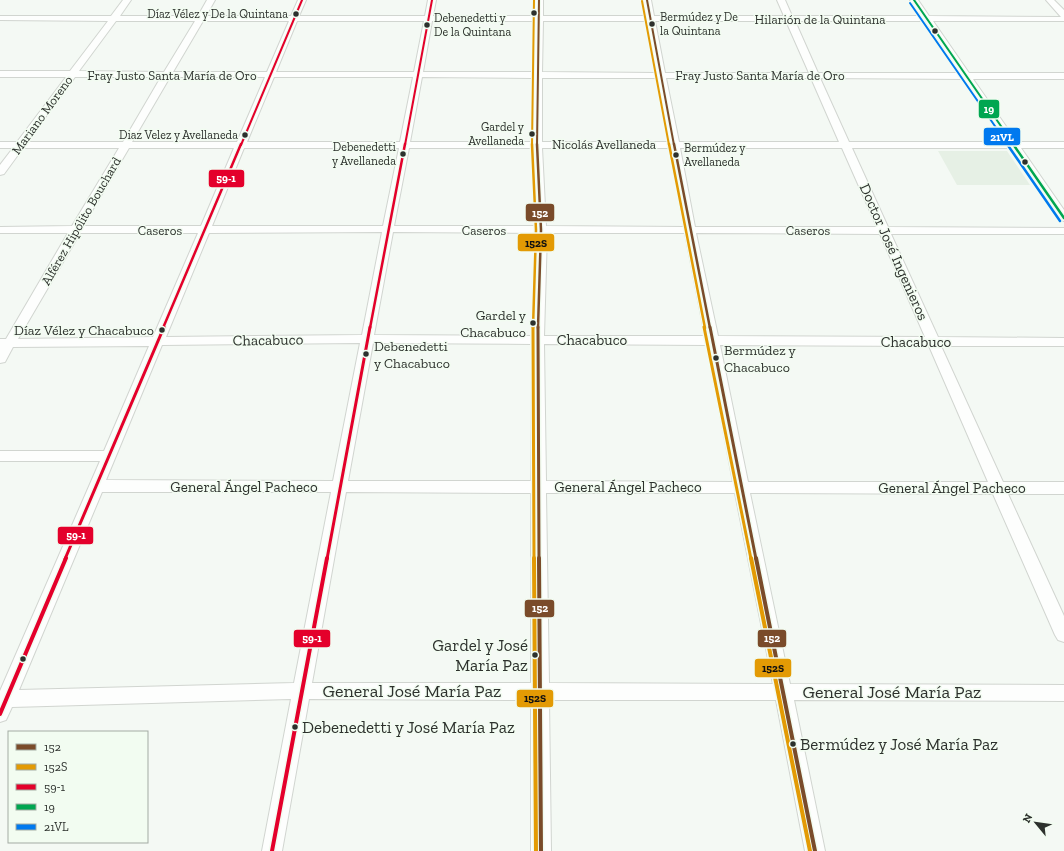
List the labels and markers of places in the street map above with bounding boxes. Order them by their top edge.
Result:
place label: Díaz Vélez y De la Quintana [147,7,288,21]
unlabelled marker [529,8,539,18]
marker: Díaz Vélez y De la Quintana [291,9,301,19]
place label: Bermúdez y De la Quintana [660,10,738,38]
place label: Debenedetti y De la Quintana [434,11,511,39]
marker: Bermúdez y De la Quintana [647,19,657,29]
marker: Debenedetti y De la Quintana [422,20,432,30]
unlabelled marker [930,26,940,36]
place label: Gardel y Avellaneda [468,120,525,148]
place label: Diaz Velez y Avellaneda [119,128,238,142]
marker: Gardel y Avellaneda [527,129,537,139]
marker: Diaz Velez y Avellaneda [240,130,250,140]
place label: Debenedetti y Avellaneda [332,140,397,168]
place label: Bermúdez y Avellaneda [684,141,746,169]
marker: Debenedetti y Avellaneda [398,149,408,159]
marker: Bermúdez y Avellaneda [671,150,681,160]
unlabelled marker [1020,157,1030,167]
place label: Gardel y Chacabuco [460,307,527,341]
marker: Gardel y Chacabuco [528,318,538,328]
place label: Díaz Vélez y Chacabuco [14,322,154,339]
marker: Díaz Vélez y Chacabuco [157,325,167,335]
place label: Debenedetti y Chacabuco [374,338,450,372]
place label: Bermúdez y Chacabuco [724,342,796,376]
marker: Debenedetti y Chacabuco [361,349,371,359]
marker: Bermúdez y Chacabuco [711,353,721,363]
place label: Gardel y José María Paz [432,635,528,675]
marker: Gardel y José María Paz [530,650,540,660]
unlabelled marker [18,654,28,664]
place label: Debenedetti y José María Paz [302,717,515,737]
marker: Debenedetti y José María Paz [290,722,300,732]
place label: Bermúdez y José María Paz [800,734,998,754]
marker: Bermúdez y José María Paz [788,739,798,749]

